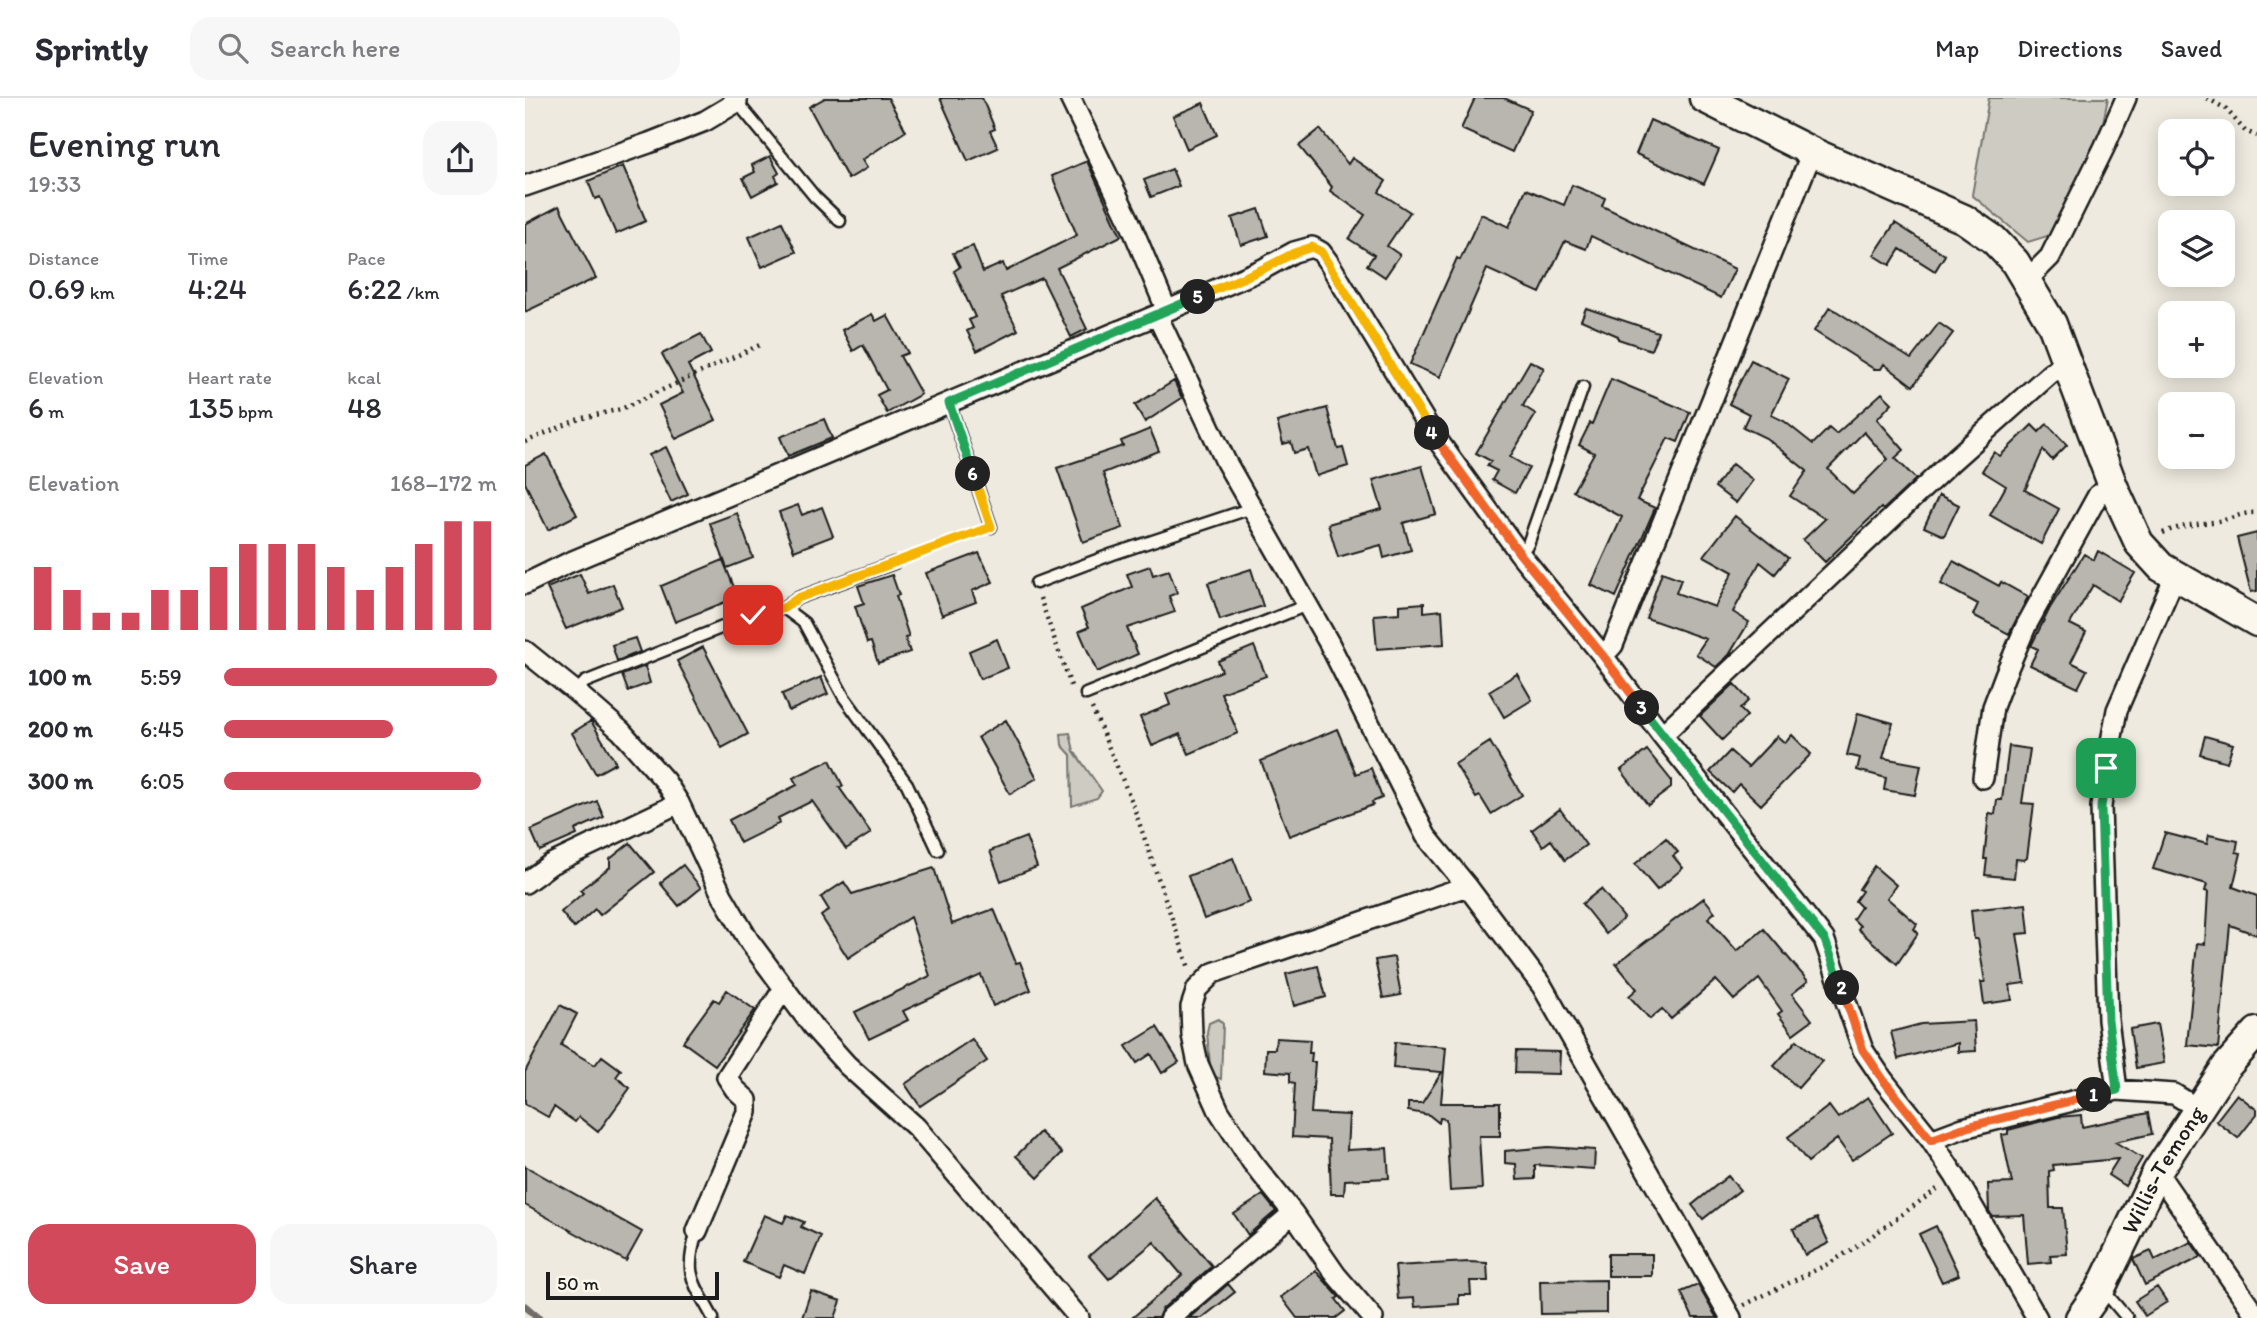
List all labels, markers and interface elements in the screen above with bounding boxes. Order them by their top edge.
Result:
search box [190,17,680,80]
text: Sprintly [35,29,148,68]
icon: search [214,29,252,67]
text: Search here [270,32,400,64]
text: Map [1935,34,1979,63]
text: Directions [2017,34,2123,63]
text: Saved [2161,34,2222,63]
map controls [2158,119,2235,469]
button: locate [2158,119,2235,196]
text: Evening run [28,121,221,167]
button: share [423,121,497,195]
text: 19:33 [28,170,81,198]
button: layers [2158,210,2235,287]
text: Distance [28,247,99,270]
text: Time [188,247,228,270]
text: Pace [347,247,385,270]
text: 0.69 [28,270,85,307]
text: 4:24 [188,270,247,307]
text: 6:22 [347,270,402,307]
pin: 5 [1181,280,1215,314]
text: km [85,281,115,304]
text: /km [402,281,440,304]
text: 5 [1193,285,1202,308]
button: + [2158,301,2235,378]
text: Elevation [28,366,104,389]
text: Heart rate [188,366,272,389]
text: kcal [347,366,381,389]
text: 6 [28,389,44,426]
text: 135 [188,389,234,426]
text: 48 [347,389,382,426]
button: − [2158,392,2235,469]
text: m [44,400,64,423]
text: bpm [234,400,273,423]
pin: 4 [1415,416,1450,450]
text: 4 [1426,421,1437,444]
pin: 6 [955,456,991,492]
text: 6 [967,462,978,485]
text: Elevation [28,469,119,497]
text: 168–172 m [390,469,497,497]
pin [723,585,783,645]
icon: check [734,596,772,634]
text: 100 m [28,663,92,691]
text: 5:59 [140,663,182,691]
pin: 3 [1625,690,1659,726]
text: 3 [1636,696,1647,719]
text: 200 m [28,715,93,743]
text: 6:45 [140,715,184,743]
pin [2076,738,2136,798]
icon: arrive [2087,749,2125,787]
text: 300 m [28,767,93,795]
text: 6:05 [140,767,184,795]
pin: 2 [1825,970,1859,1006]
text: 2 [1837,976,1847,999]
pin: 1 [2077,1077,2111,1112]
text: 1 [2089,1083,2098,1106]
street label: Willis-Temong [2115,1101,2211,1238]
button: Save [28,1224,256,1304]
button: Share [270,1224,497,1304]
scale bar [546,1269,719,1301]
text: 50 m [557,1272,599,1295]

